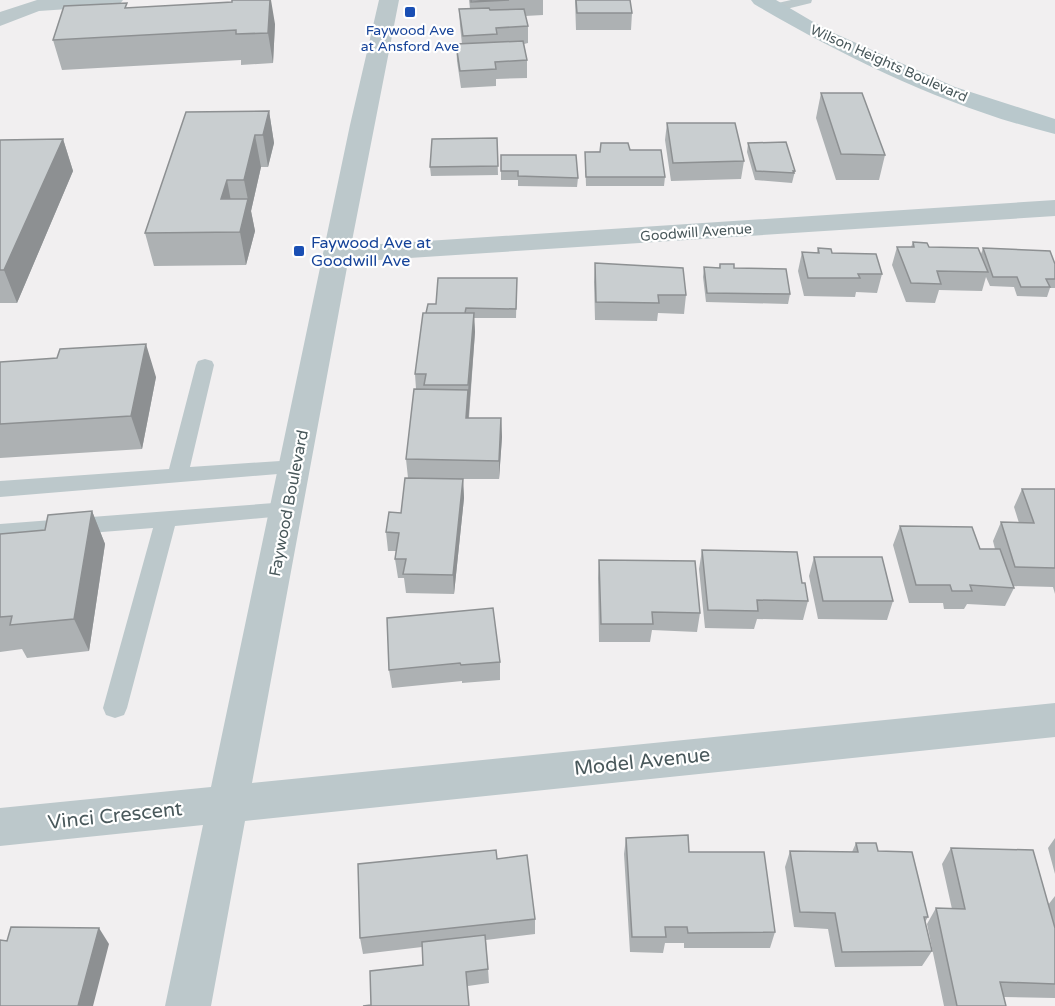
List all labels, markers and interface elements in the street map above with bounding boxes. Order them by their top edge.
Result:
marker: Faywood Ave at Ansford Ave [403,5,417,19]
street label: Wilson Heights Boulevard [808,21,970,106]
place label: Faywood Ave at Ansford Ave [361,22,459,55]
street label: Goodwill Avenue [640,220,752,245]
place label: Faywood Ave at Goodwill Ave [311,233,431,271]
marker: Faywood Ave at Goodwill Ave [292,244,306,258]
street label: Faywood Boulevard [265,428,313,578]
street label: Model Avenue [573,743,711,781]
street label: Vinci Crescent [47,797,184,835]

